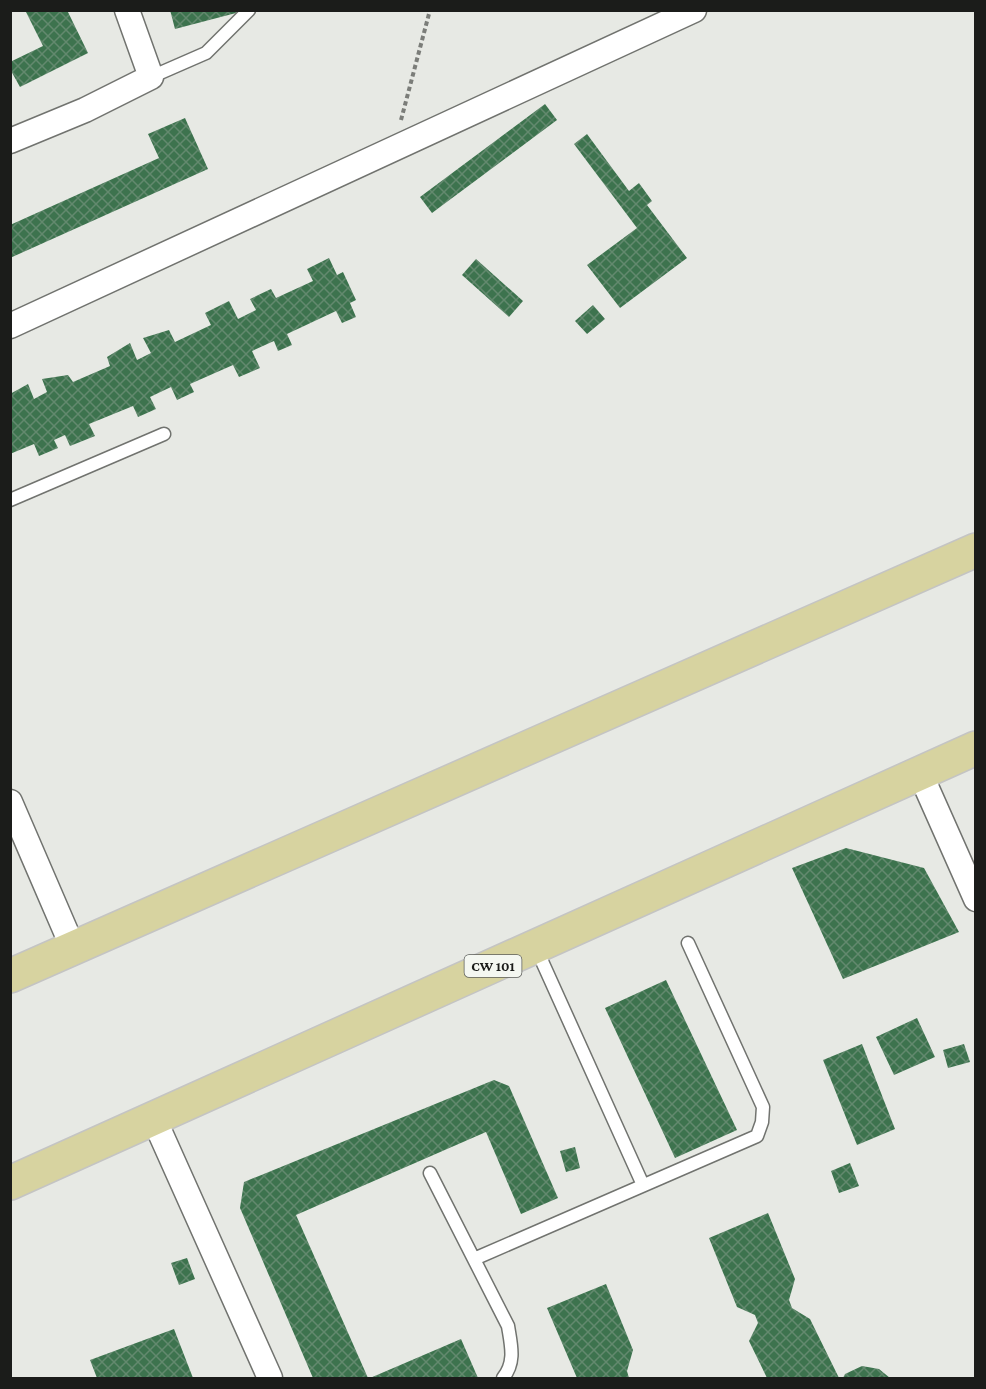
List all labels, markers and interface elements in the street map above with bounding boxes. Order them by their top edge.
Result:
road number: CW 101 [464,955,522,977]

